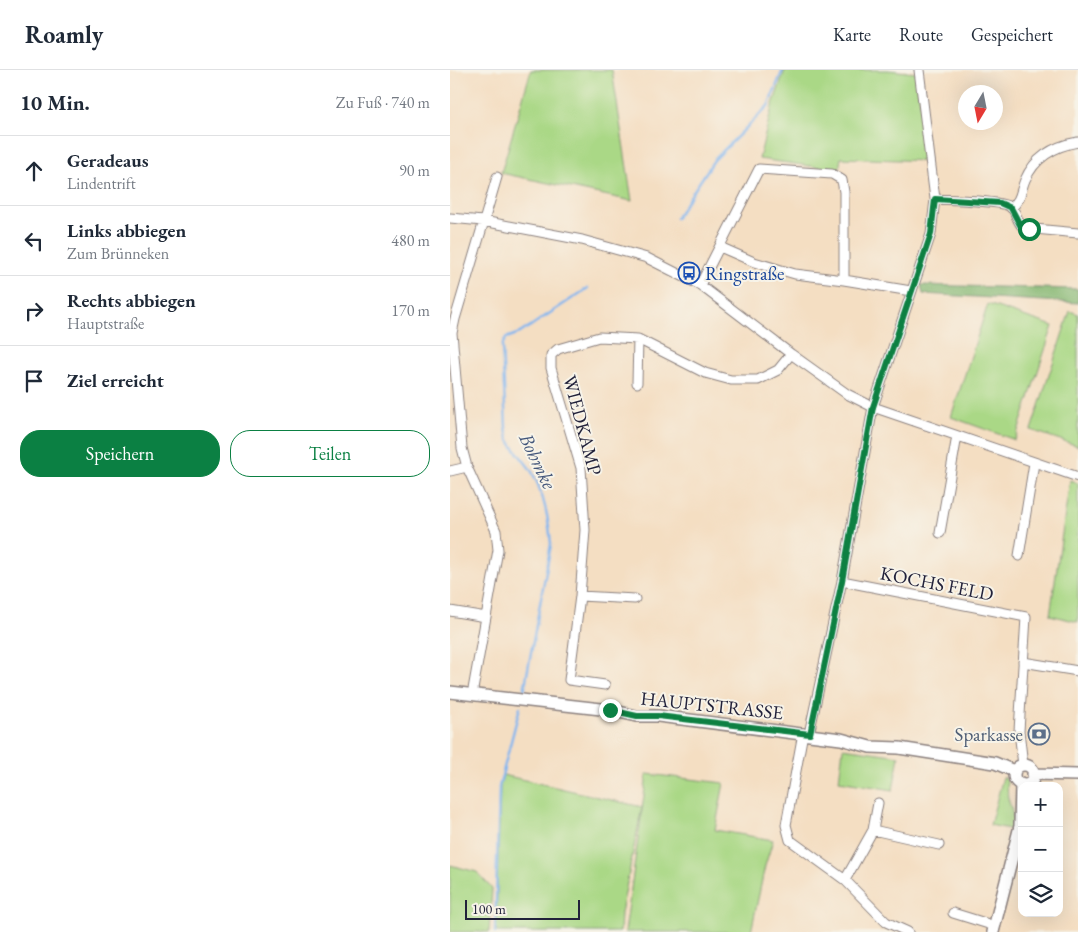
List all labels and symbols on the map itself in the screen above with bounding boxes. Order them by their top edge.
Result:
north arrow [958,85,1003,130]
route start [1018,218,1041,241]
bus stop icon: Ringstraße [677,261,701,285]
place label: Ringstraße [705,261,785,286]
street label: WIEDKAMP [557,372,608,478]
water label: Bohmke [513,428,563,494]
street label: KOCHS FELD [878,560,996,607]
street label: HAUPTSTRASSE [639,686,785,725]
route end [599,699,622,722]
place label: Sparkasse [955,722,1023,747]
bank icon: Sparkasse [1027,722,1051,746]
scale bar [465,897,580,920]

